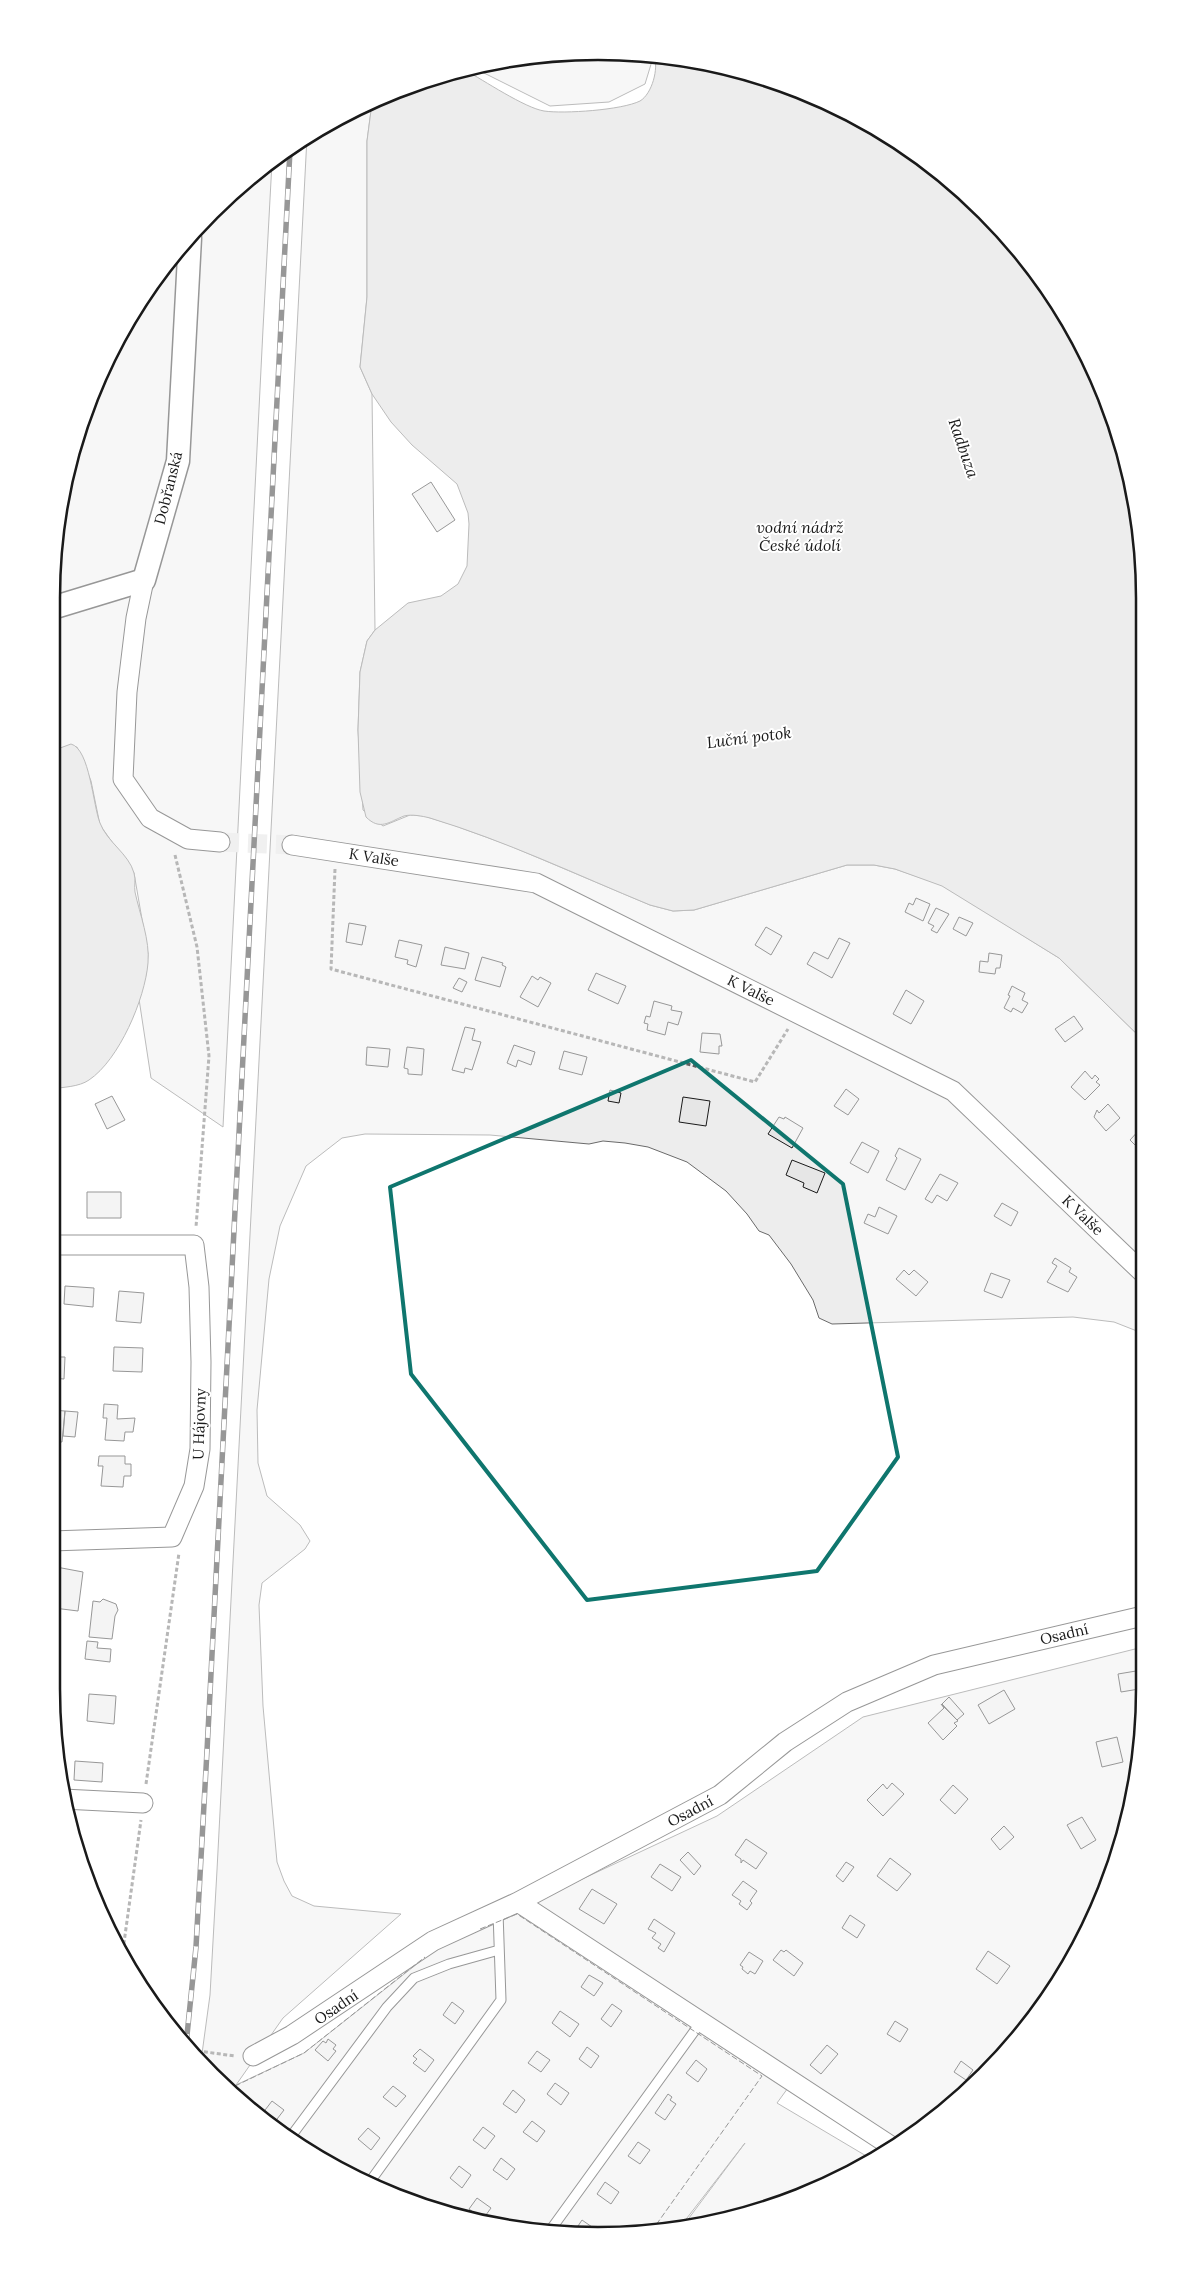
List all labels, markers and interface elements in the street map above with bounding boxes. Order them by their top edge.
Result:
water label: Radbuza [945,416,984,481]
street label: Dobřanská [150,449,186,527]
water label: vodní nádrž České údolí [756,517,844,555]
water label: Luční potok [705,722,793,752]
street label: K Valše [348,844,400,870]
street label: K Valše [724,970,778,1010]
street label: K Valše [1058,1191,1108,1239]
street label: U Hájovny [188,1388,210,1460]
street label: Osadní [1038,1619,1090,1649]
street label: Osadní [664,1791,716,1831]
street label: Osadní [310,1985,362,2029]

